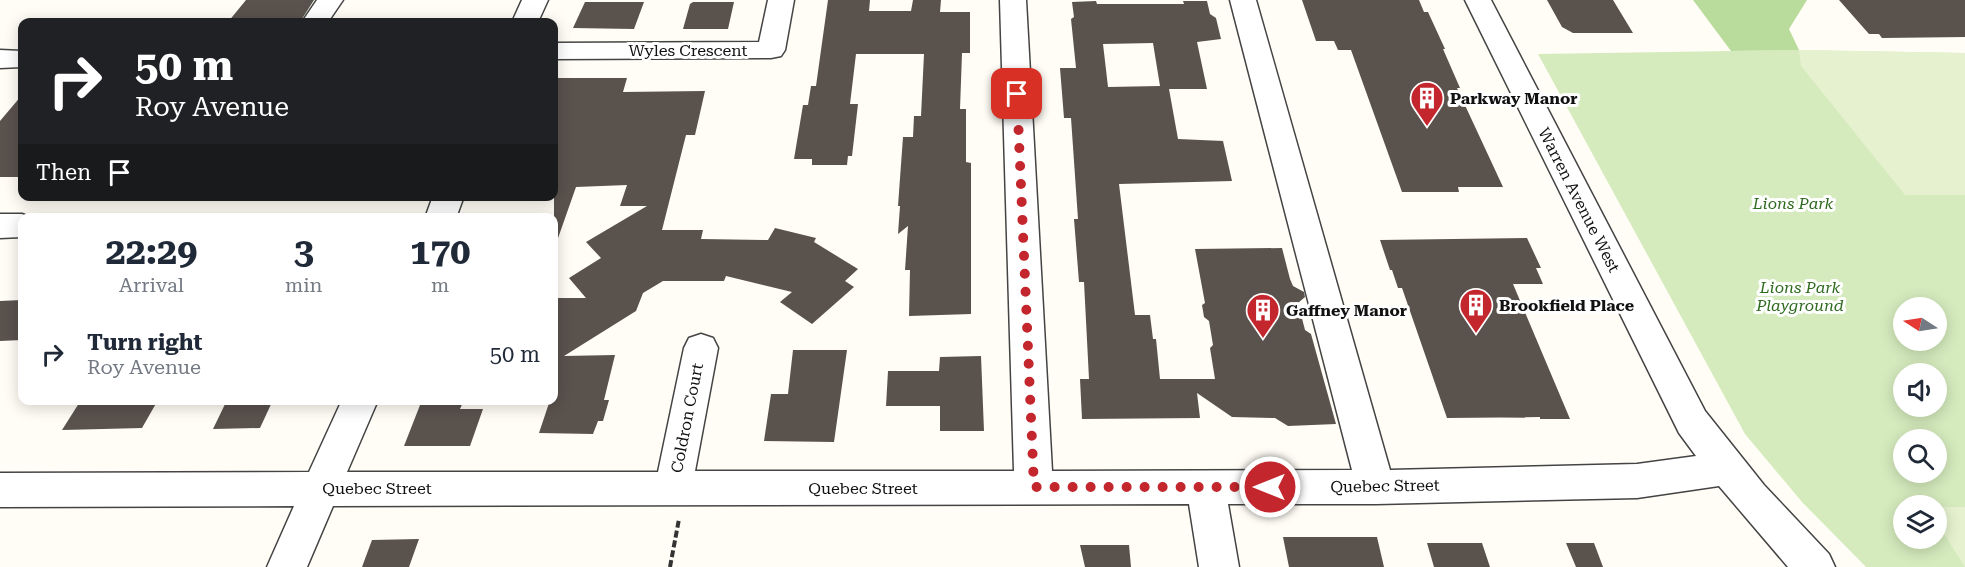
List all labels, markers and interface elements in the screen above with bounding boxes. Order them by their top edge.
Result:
text: 50 m [135,41,233,90]
street label: Wyles Crescent [628,41,748,60]
icon: right [36,42,114,120]
pin [991,68,1042,119]
icon: arrive [1000,77,1033,110]
building icon: Parkway Manor [1409,80,1445,127]
place label: Parkway Manor [1450,89,1578,108]
text: Roy Avenue [135,91,289,123]
street label: Warren Avenue West [1534,125,1624,275]
icon: arrive [103,156,136,189]
text: Then [36,160,91,185]
park label: Lions Park [1752,194,1834,213]
text: 22:29 [106,231,197,273]
text: 3 [294,231,314,273]
text: 170 [410,231,470,273]
text: Arrival [119,273,184,297]
text: min [285,273,322,297]
text: m [431,273,449,297]
park label: Lions Park Playground [1755,278,1844,315]
building icon: Brookfield Place [1458,287,1494,334]
building icon: Gaffney Manor [1245,292,1281,339]
place label: Brookfield Place [1499,296,1634,315]
north arrow [1893,297,1947,351]
map controls [1893,297,1947,549]
place label: Gaffney Manor [1286,301,1407,320]
text: Turn right [87,330,202,355]
icon: right [36,338,69,371]
text: 50 m [490,342,540,367]
text: Roy Avenue [87,355,201,379]
street label: Coldron Court [667,362,707,474]
button: sound [1893,363,1947,417]
button: search [1893,429,1947,483]
position arrow [1238,455,1302,519]
street label: Quebec Street [1330,476,1440,496]
street label: Quebec Street [322,479,432,498]
street label: Quebec Street [808,479,918,498]
button: layers [1893,495,1947,549]

